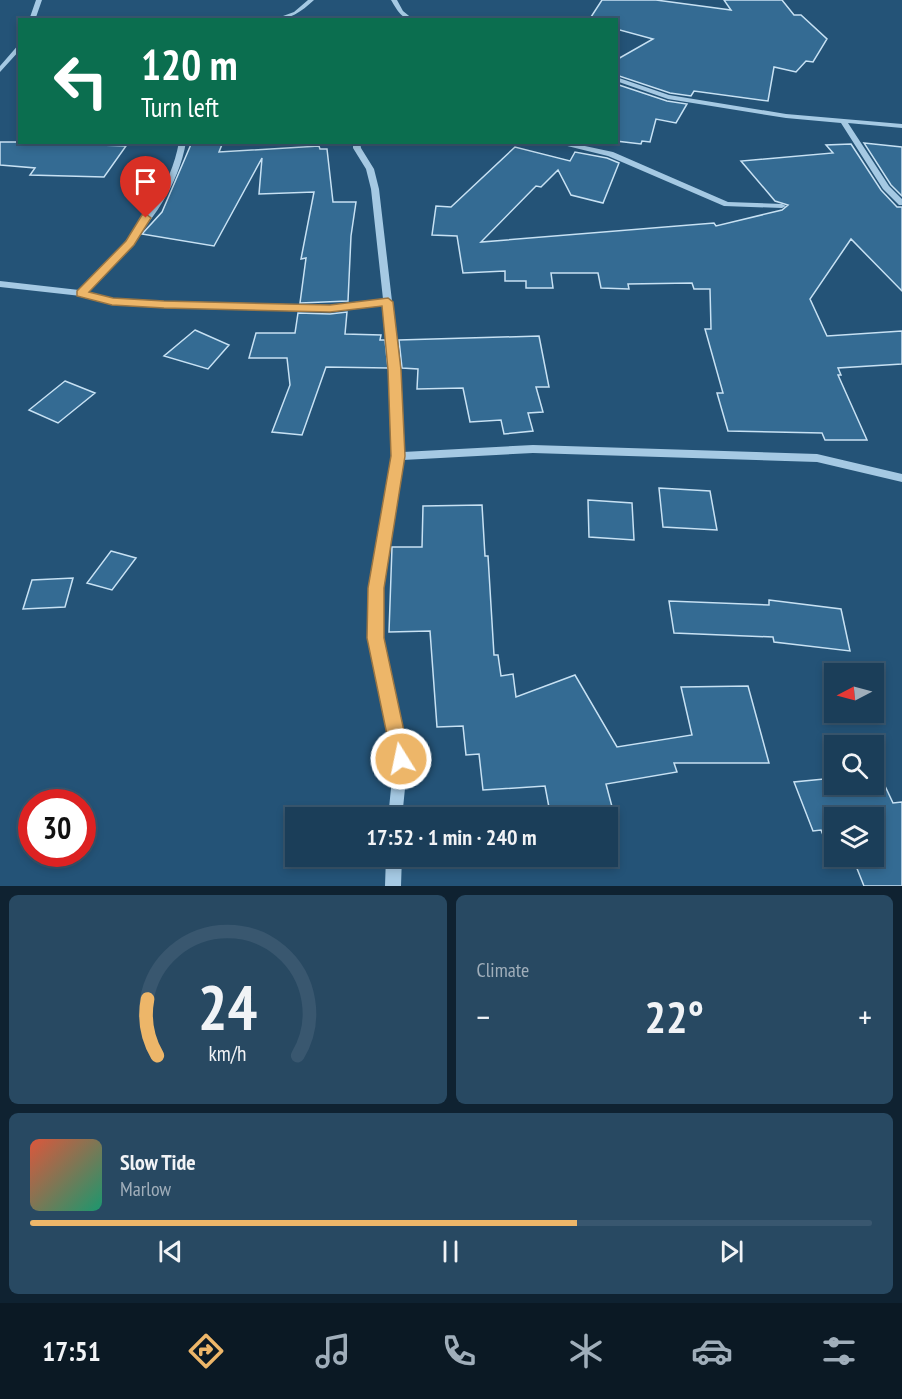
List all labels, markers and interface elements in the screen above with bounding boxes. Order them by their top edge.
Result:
text: 120 m [141,37,238,92]
icon: left [42,42,120,120]
text: Turn left [141,90,219,124]
pin [120,156,171,218]
icon: arrive [129,165,162,198]
north arrow [824,663,884,723]
map controls [824,663,884,867]
position arrow [369,727,433,791]
button: search [824,735,884,795]
speed limit sign: 30 [18,789,96,867]
button: layers [824,807,884,867]
text: 17:52 · 1 min · 240 m [366,823,537,851]
text: Climate [477,957,529,983]
text: 24 [198,966,258,1047]
text: 22° [645,987,704,1045]
text: − [477,995,490,1038]
text: + [858,995,872,1038]
text: km/h [209,1040,247,1068]
text: Slow Tide [120,1148,196,1176]
text: Marlow [120,1176,171,1202]
icon: previous [154,1235,187,1268]
icon: pause [434,1235,467,1268]
icon: next [715,1235,748,1268]
icon: directions [185,1330,227,1372]
icon: music [312,1330,354,1372]
icon: phone [438,1330,480,1372]
icon: climate [565,1330,607,1372]
icon: car [691,1330,733,1372]
icon: filters [818,1330,860,1372]
text: 17:51 [42,1334,101,1368]

